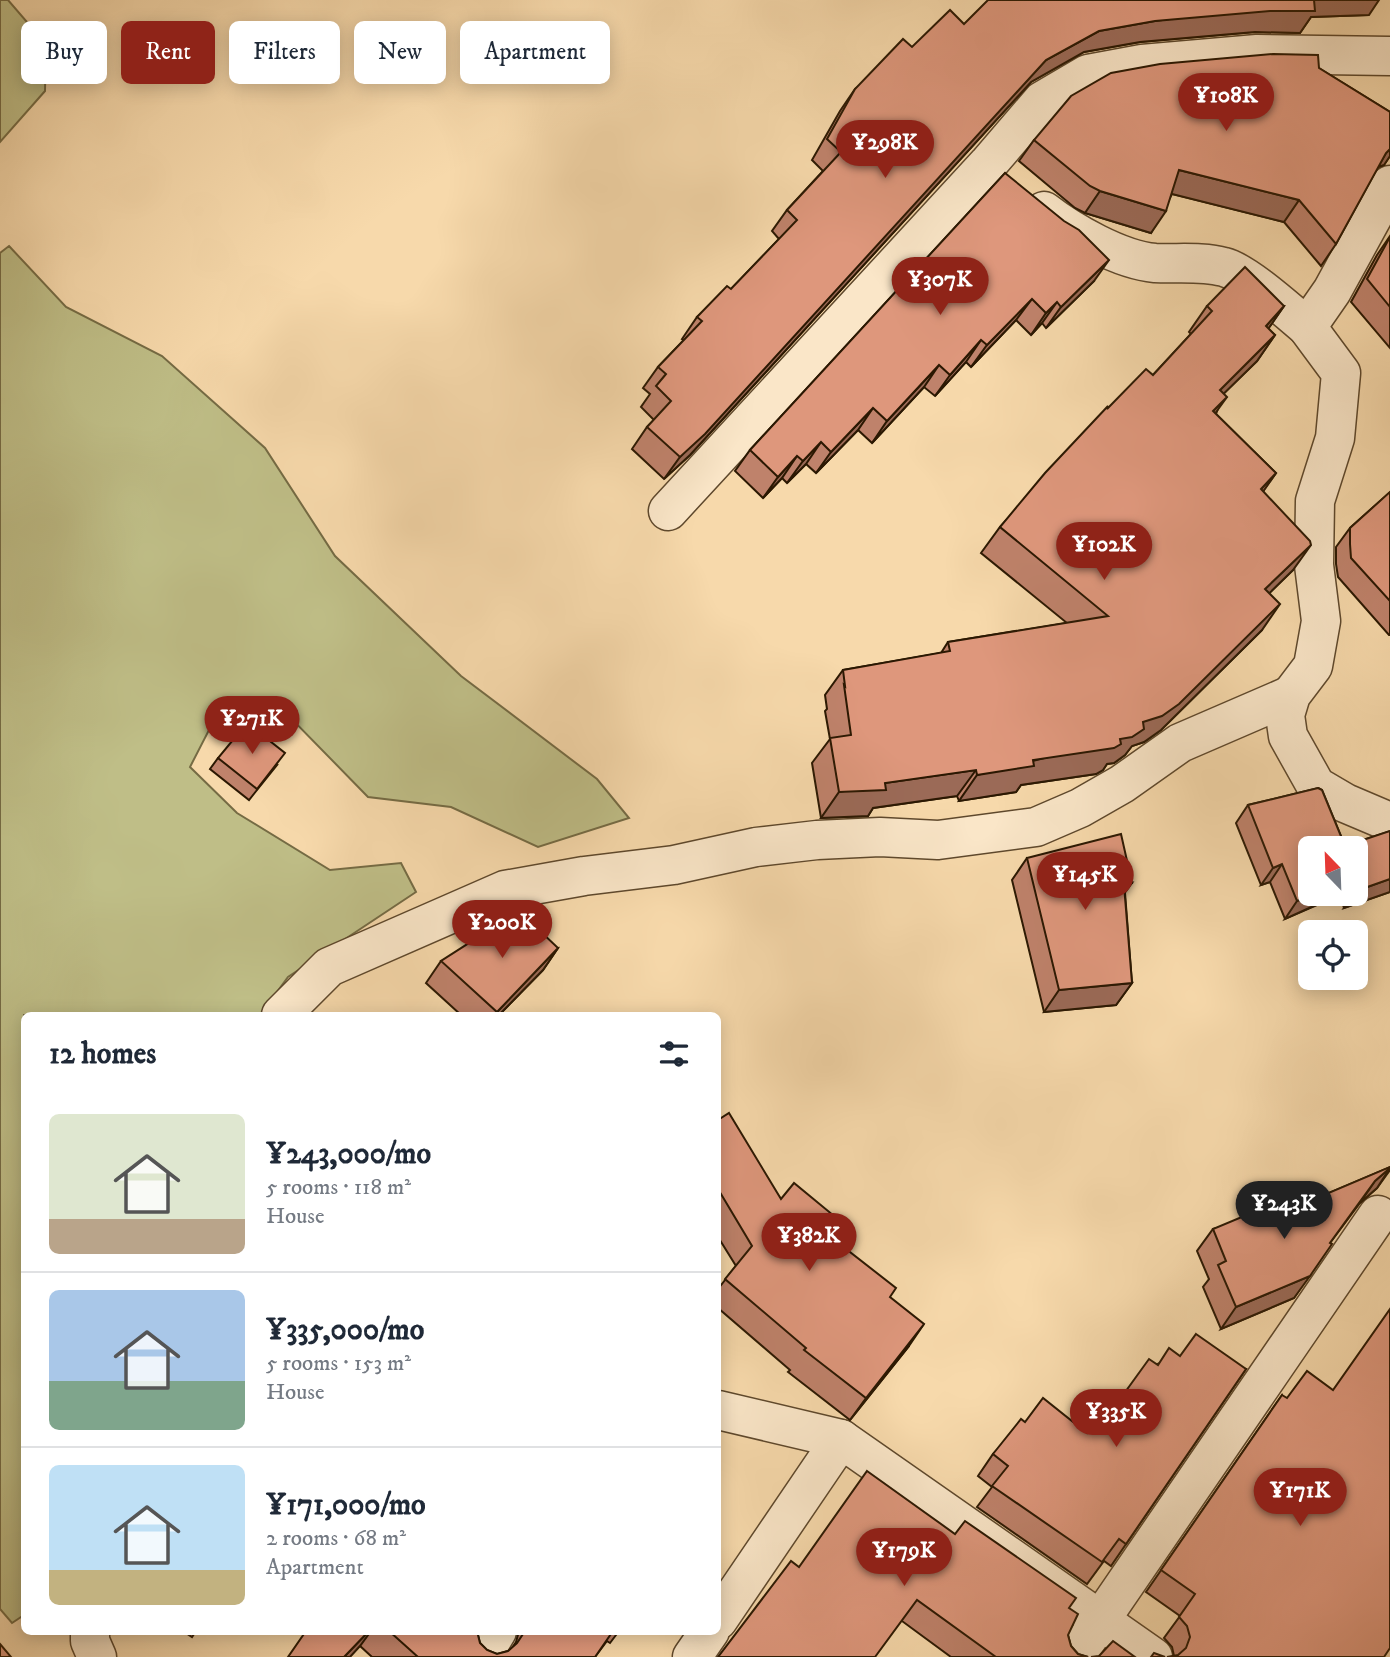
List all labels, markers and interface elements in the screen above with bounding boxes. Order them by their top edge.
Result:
chip: Buy [21,21,107,84]
chip: Rent [121,21,215,84]
chip: Filters [229,21,340,84]
chip: New [354,21,446,84]
chip: Apartment [460,21,610,84]
pin: ¥108K [1177,74,1275,133]
text: ¥108K [1194,81,1258,110]
pin: ¥298K [836,120,934,180]
text: ¥298K [852,128,918,157]
pin: ¥307K [891,258,989,317]
text: ¥307K [908,265,972,294]
pin: ¥102K [1055,522,1153,582]
text: ¥102K [1072,530,1136,559]
pin: ¥271K [203,696,301,756]
text: ¥271K [221,704,283,733]
north arrow [1298,836,1368,906]
map controls [1298,836,1368,990]
pin: ¥145K [1036,852,1134,912]
text: ¥145K [1053,860,1117,889]
pin: ¥200K [453,900,551,960]
text: ¥200K [468,908,536,937]
button: locate [1298,920,1368,990]
icon: filters [655,1035,693,1073]
text: 12 homes [49,1036,156,1073]
text: ¥243,000/mo [266,1136,431,1173]
icon: home [105,1142,189,1226]
text: 5 rooms · 118 m² [266,1173,411,1202]
pin: ¥243K [1235,1182,1333,1241]
text: ¥243K [1252,1189,1316,1218]
text: House [266,1202,324,1231]
pin: ¥382K [760,1214,858,1273]
text: ¥382K [778,1221,840,1250]
text: ¥335,000/mo [266,1312,424,1349]
icon: home [105,1318,189,1402]
text: 5 rooms · 153 m² [266,1349,411,1378]
text: House [266,1378,324,1407]
pin: ¥335K [1067,1390,1165,1449]
text: ¥335K [1086,1397,1146,1426]
pin: ¥171K [1251,1468,1349,1528]
text: ¥171K [1270,1476,1330,1505]
text: ¥171,000/mo [266,1487,426,1524]
icon: home [105,1493,189,1577]
text: 2 rooms · 68 m² [266,1524,406,1553]
pin: ¥179K [855,1528,953,1588]
text: ¥179K [872,1536,936,1565]
text: Apartment [266,1553,364,1582]

